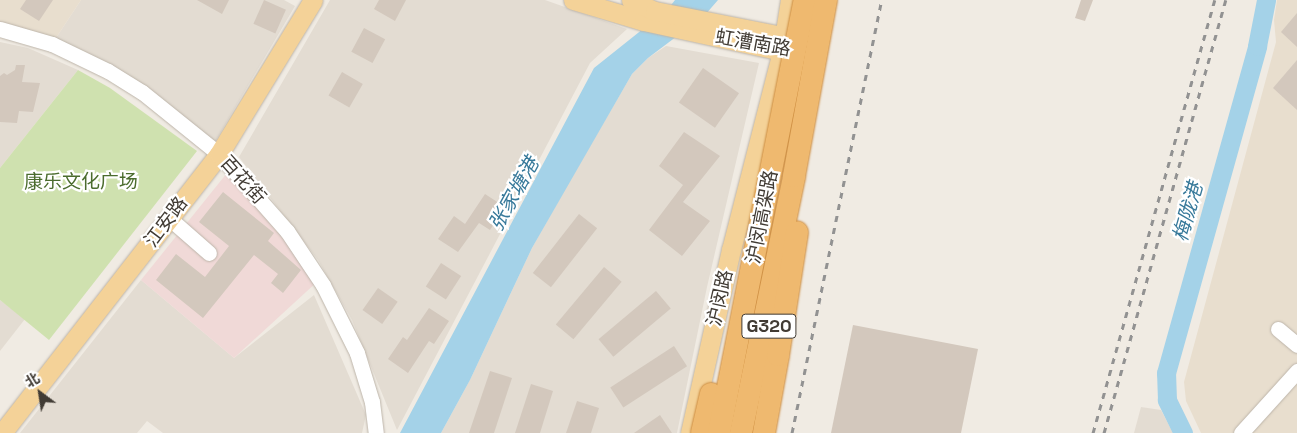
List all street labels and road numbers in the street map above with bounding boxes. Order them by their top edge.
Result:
street label: 虹漕南路 [714,25,792,61]
street label: 百花街 [215,151,271,209]
street label: 沪闵高架路 [742,168,782,266]
street label: 江安路 [140,192,192,252]
street label: 沪闵路 [702,268,738,328]
road number: G320 [740,310,798,342]

